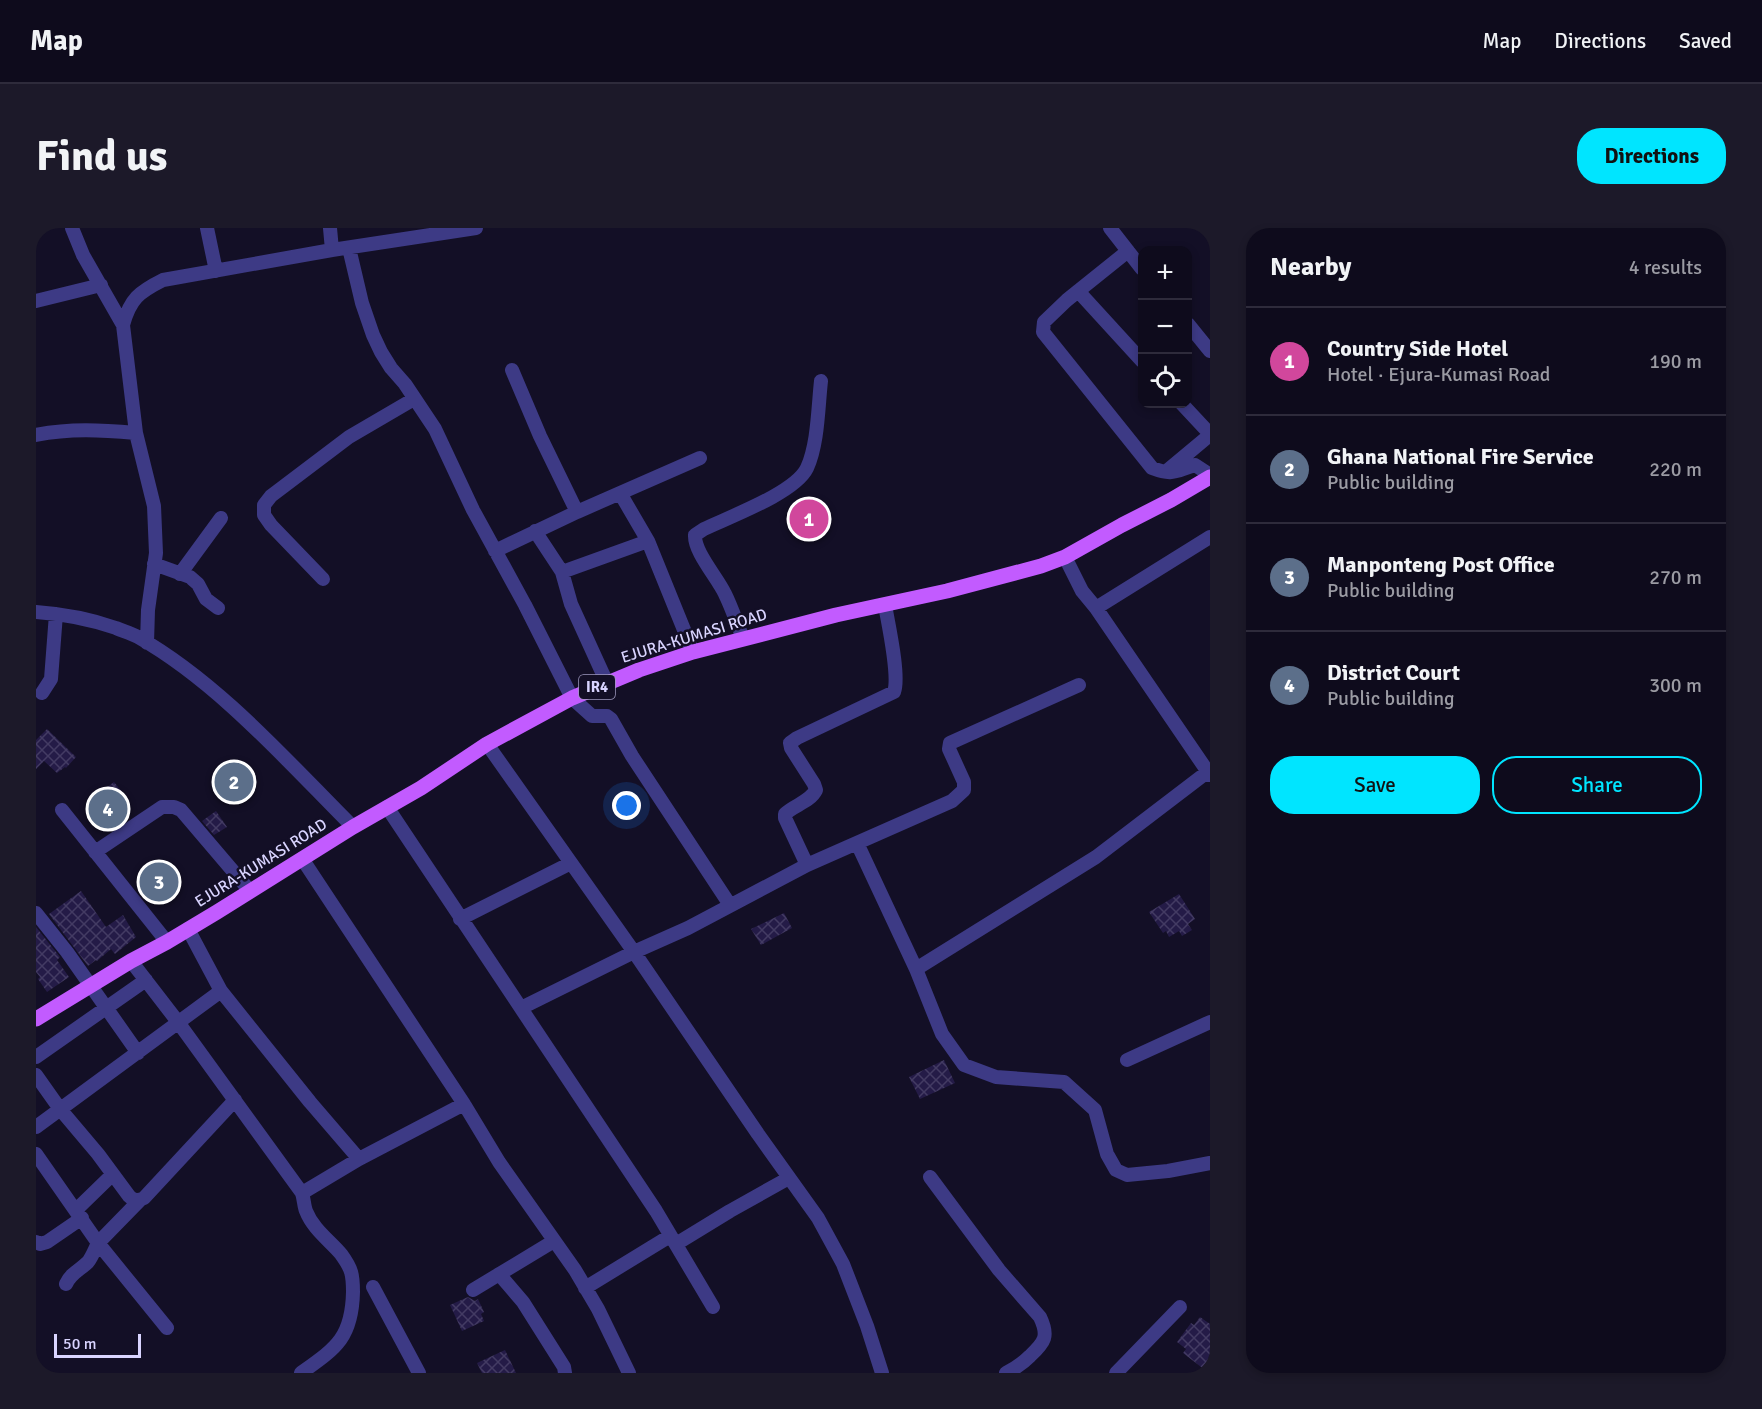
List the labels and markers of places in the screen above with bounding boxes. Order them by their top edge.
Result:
pin: 1 [790,496,828,542]
pin: 2 [214,760,254,804]
pin: 4 [88,786,128,832]
pin: 3 [140,860,178,904]

